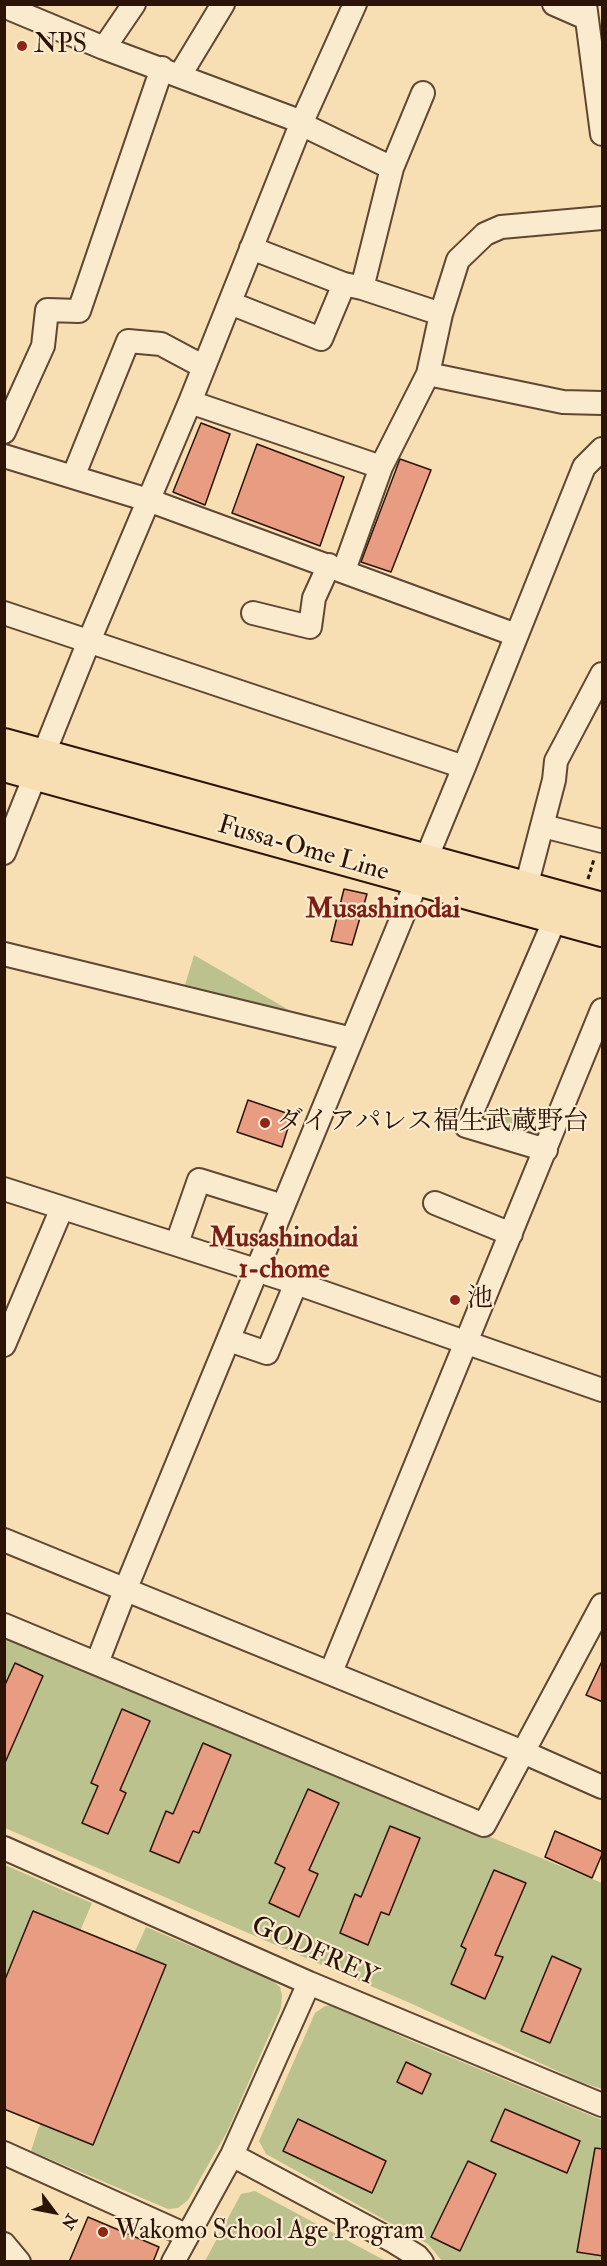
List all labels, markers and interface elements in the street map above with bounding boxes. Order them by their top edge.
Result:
place label: NPS [34,30,87,62]
marker: NPS [15,39,29,53]
street label: Fussa-Ome Line [214,811,392,889]
district label: Musashinodai [306,894,460,928]
place label: ダイアパレス福生武蔵野台 [277,1107,589,1139]
marker: ダイアパレス福生武蔵野台 [258,1116,272,1130]
district label: Musashinodai 1-chome [210,1224,358,1287]
place label: 池 [467,1284,493,1316]
marker: 池 [448,1293,462,1307]
street label: GODFREY [246,1911,382,1995]
north arrow [24,2182,84,2242]
text: N [57,2210,82,2233]
place label: Wakomo School Age Program [115,2216,424,2248]
marker: Wakomo School Age Program [96,2225,110,2239]

